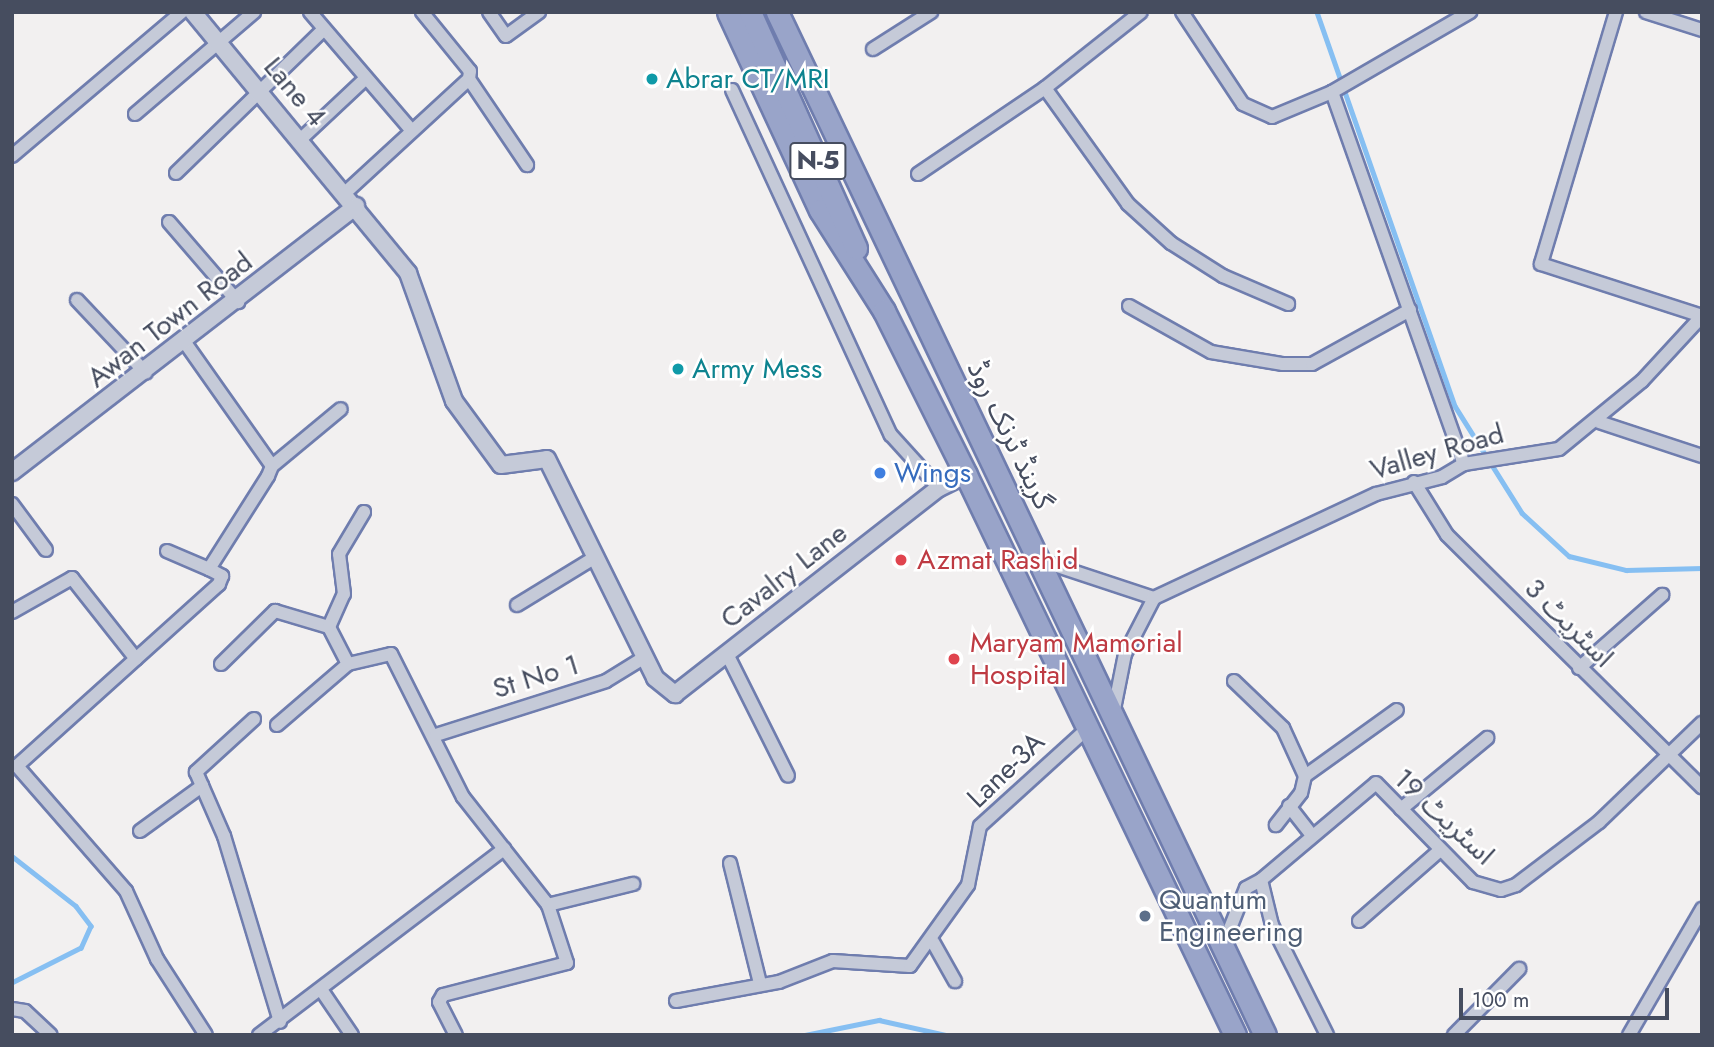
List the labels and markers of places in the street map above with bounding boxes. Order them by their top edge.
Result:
place label: Abrar CT/MRI [666,62,830,96]
marker: Abrar CT/MRI [644,71,660,87]
place label: Army Mess [692,352,822,386]
marker: Army Mess [670,361,686,377]
place label: Wings [894,456,971,490]
marker: Wings [872,465,888,481]
place label: Azmat Rashid [917,543,1079,577]
marker: Azmat Rashid [891,550,911,570]
place label: Maryam Mamorial Hospital [970,626,1183,692]
marker: Maryam Mamorial Hospital [944,649,964,669]
place label: Quantum Engineering [1159,883,1303,949]
marker: Quantum Engineering [1137,908,1153,924]

